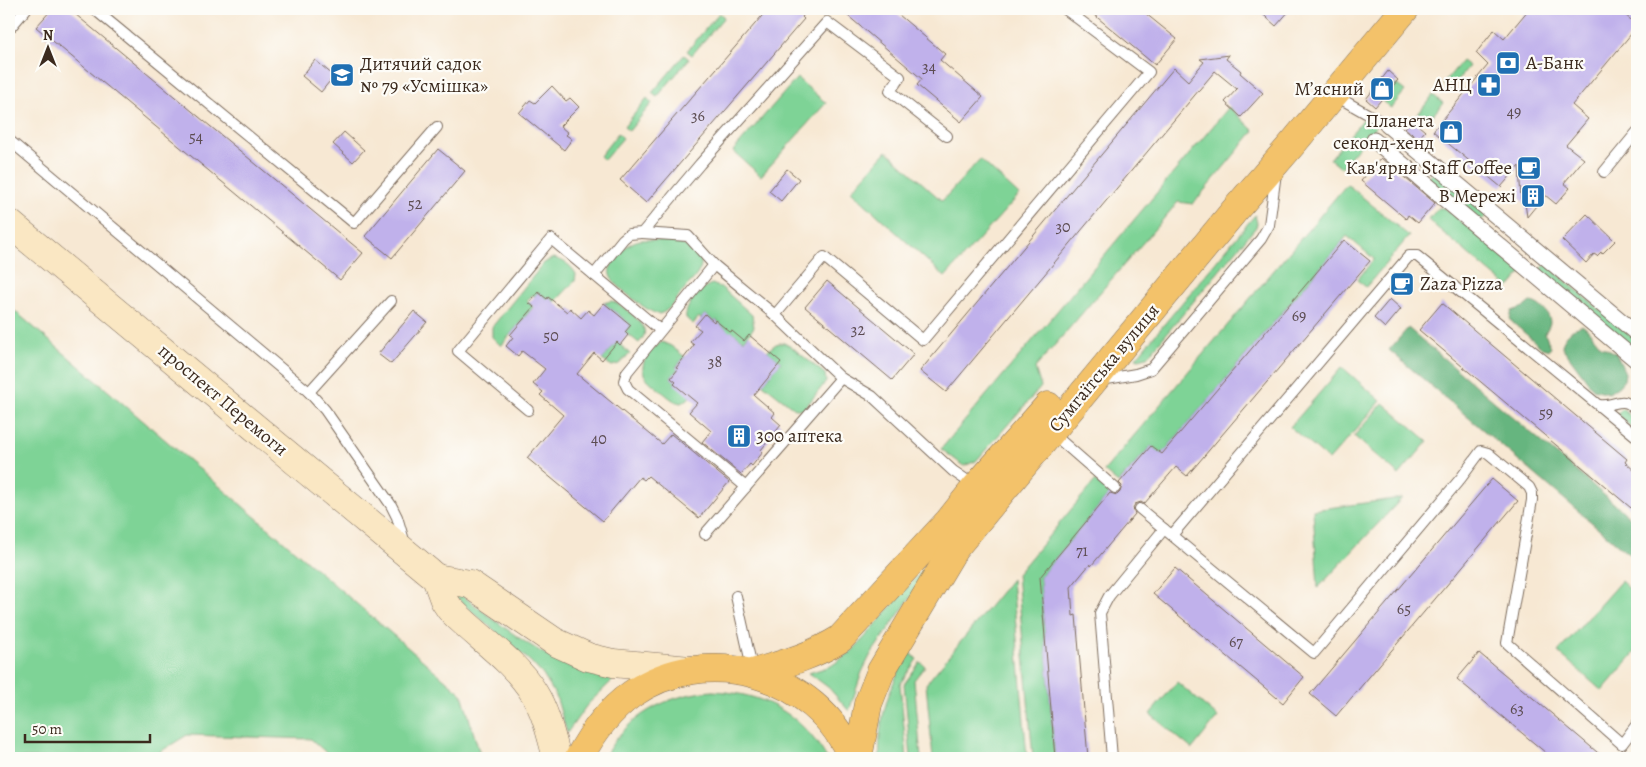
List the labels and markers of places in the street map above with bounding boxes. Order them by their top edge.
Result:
bank icon: А-Банк [1495,50,1521,76]
place label: А-Банк [1525,50,1584,76]
place label: Дитячий садок № 79 «Усмішка» [360,51,488,99]
school or university icon: Дитячий садок № 79 «Усмішка» [329,62,355,88]
place label: АНЦ [1432,72,1472,98]
pharmacy icon: АНЦ [1476,72,1502,98]
place label: М’ясний [1295,76,1364,102]
shop icon: М’ясний [1369,76,1395,102]
place label: Планета секонд-хенд [1333,108,1434,156]
shop icon: Планета секонд-хенд [1438,119,1464,145]
place label: Кав'ярня Staff Coffee [1346,155,1512,181]
cafe icon: Кав'ярня Staff Coffee [1516,155,1542,181]
place label: В Мережі [1439,183,1516,209]
building icon: В Мережі [1520,183,1546,209]
cafe icon: Zaza Pizza [1389,271,1415,297]
place label: Zaza Pizza [1420,271,1503,297]
building icon: 300 аптека [726,423,752,449]
place label: 300 аптека [756,423,843,449]

